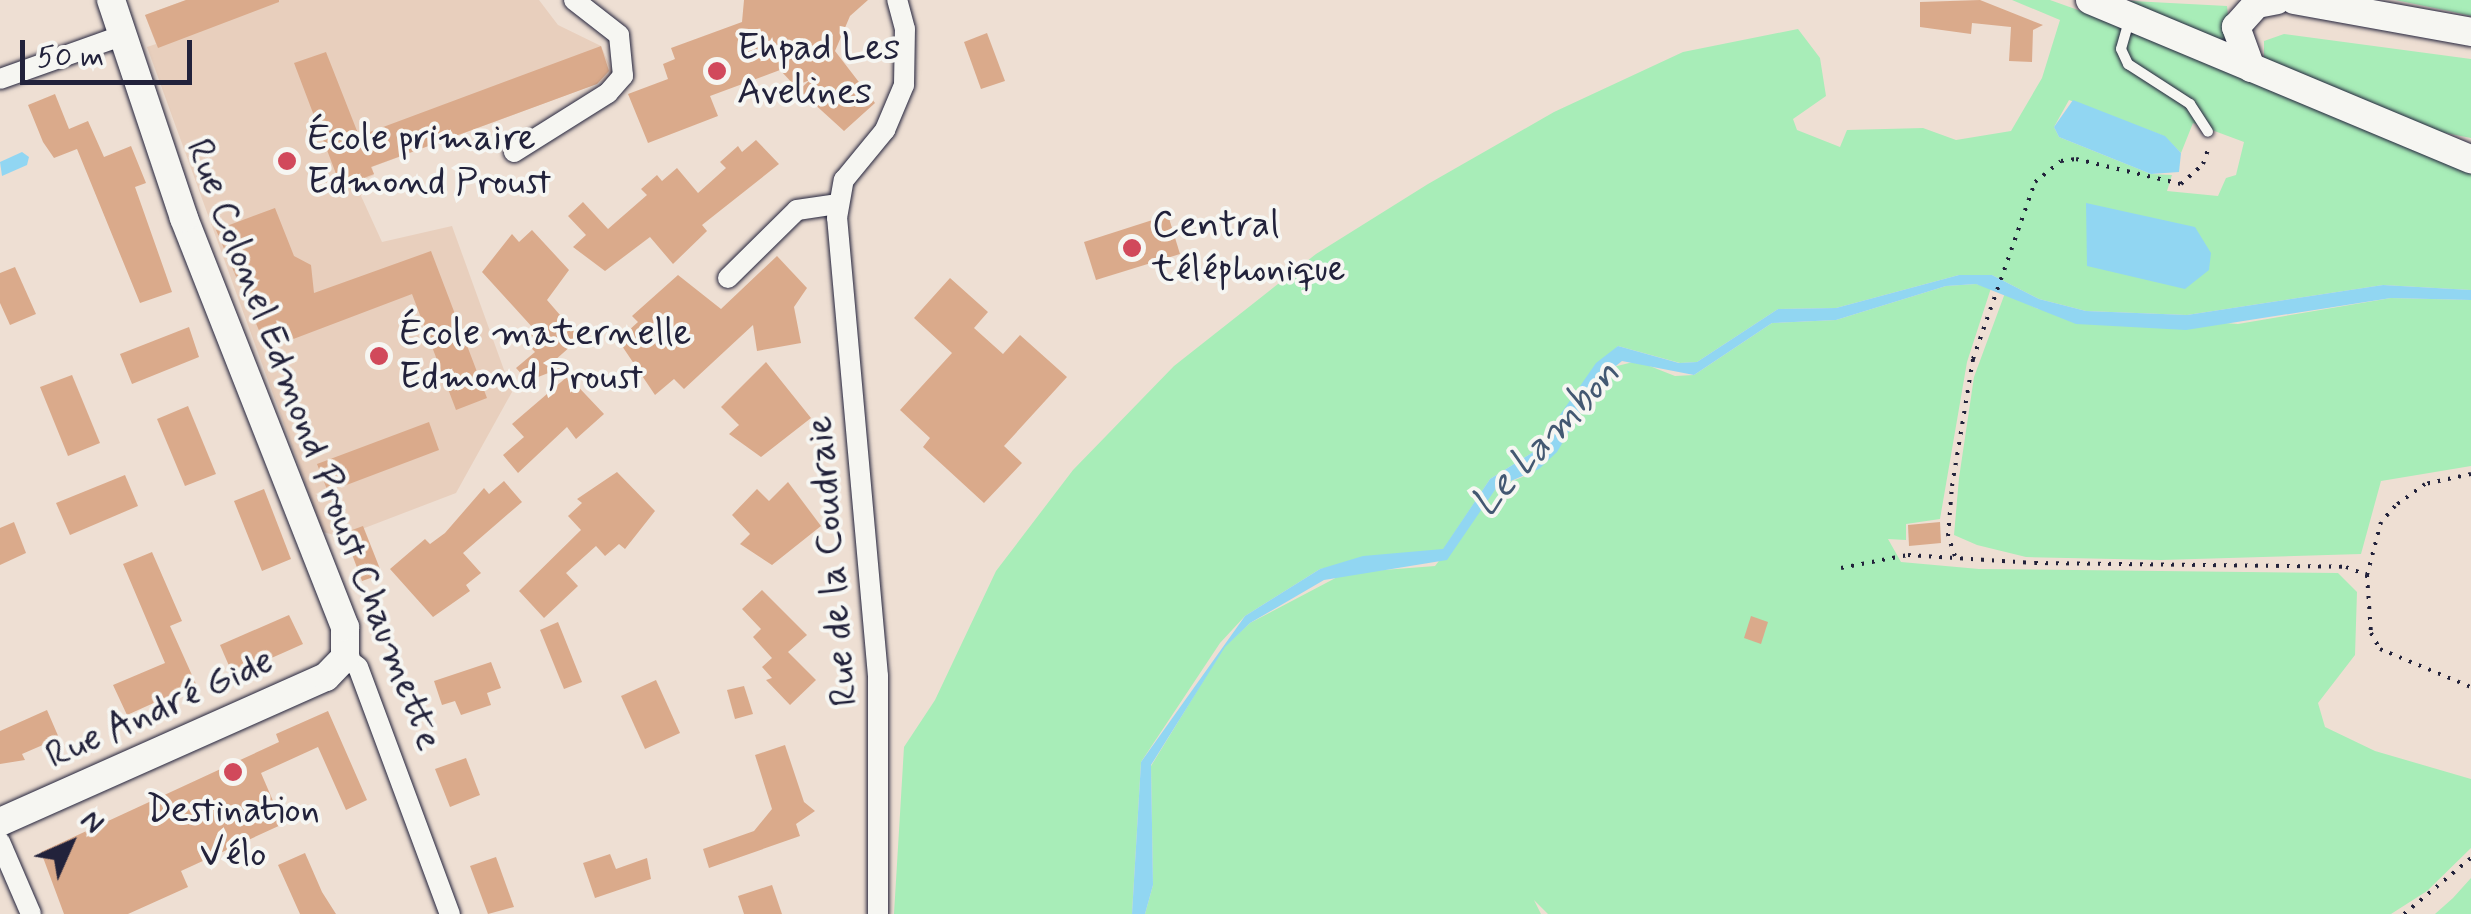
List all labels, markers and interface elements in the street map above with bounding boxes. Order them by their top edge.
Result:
scale bar [25,20,198,82]
place label: Ehpad Les Avelines [737,26,901,115]
text: 50 m [37,38,104,77]
marker: Ehpad Les Avelines [706,60,728,82]
place label: École primaire Edmond Proust [307,116,552,205]
street label: Rue Colonel Edmond Proust Chaumette [175,132,451,758]
marker: École primaire Edmond Proust [276,150,298,172]
place label: Central téléphonique [1152,203,1346,292]
marker: Central téléphonique [1121,237,1143,259]
place label: École maternelle Edmond Proust [399,311,659,400]
marker: École maternelle Edmond Proust [368,345,390,367]
water label: Le Lambon [1461,351,1631,527]
street label: Rue de la Coudraie [798,413,868,709]
street label: Rue André Gide [39,638,281,780]
marker: Destination Vélo [222,761,244,783]
place label: Destination Vélo [146,788,320,878]
north arrow [20,794,120,894]
text: N [72,803,111,842]

